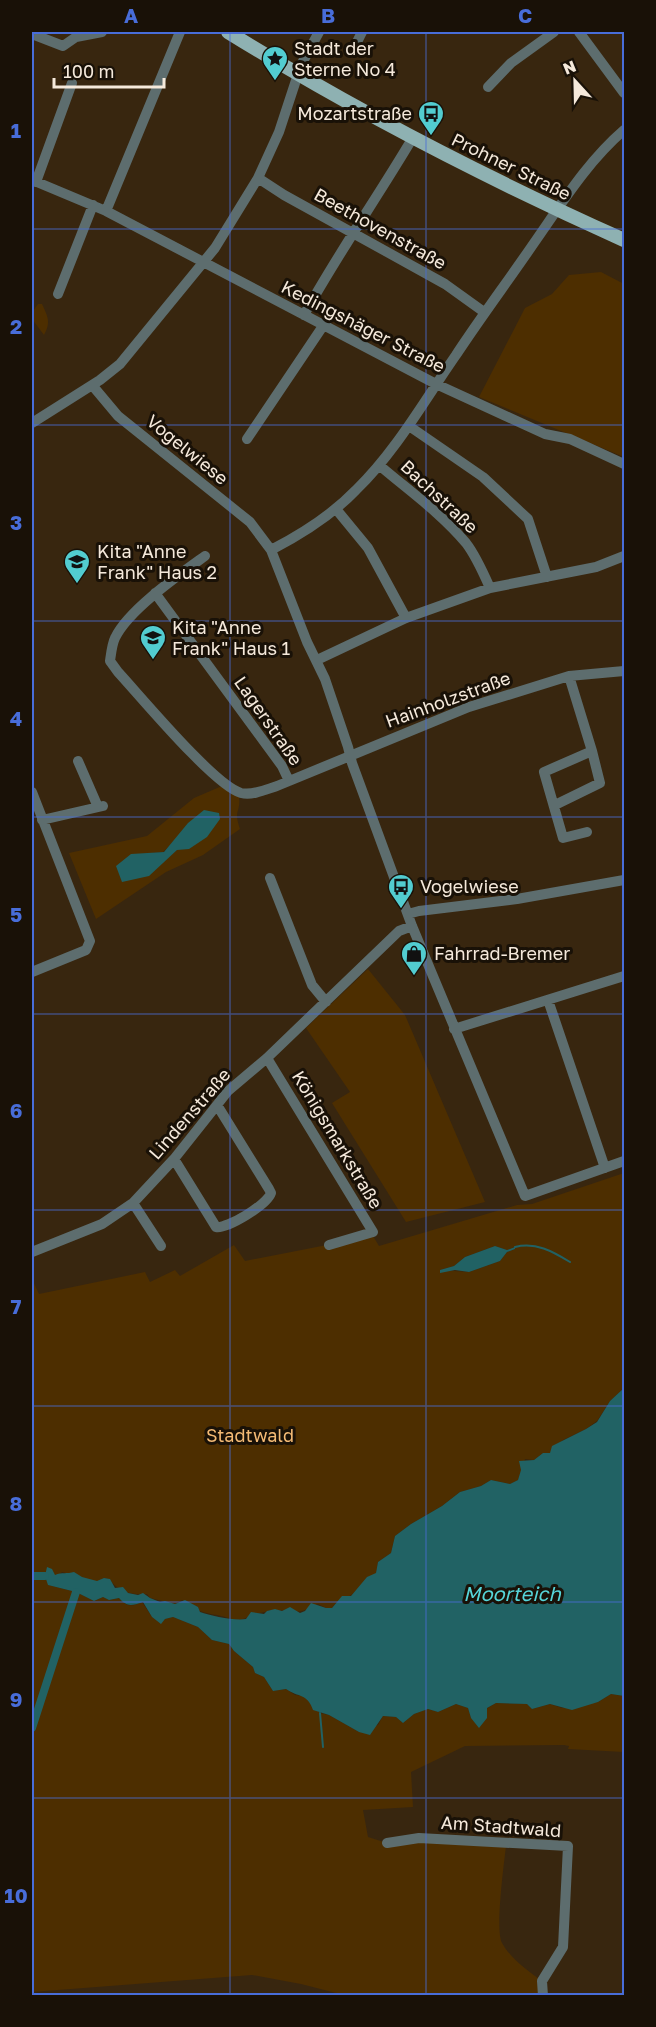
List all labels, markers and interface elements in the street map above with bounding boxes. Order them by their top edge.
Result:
text: A [124,3,138,27]
text: B [321,3,335,27]
text: C [518,3,532,27]
place label: Stadt der Sterne No 4 [294,37,396,80]
place icon: Stadt der Sterne No 4 [260,44,290,82]
scale bar [54,51,164,89]
north arrow [545,51,605,111]
text: N [560,56,579,79]
text: 100 m [63,60,114,82]
bus stop icon: Mozartstraße [416,99,446,137]
place label: Mozartstraße [297,102,412,124]
text: 1 [11,118,21,142]
street label: Prohner Straße [448,128,575,204]
street label: Beethovenstraße [311,183,450,274]
street label: Kedingshäger Straße [278,275,449,377]
text: 2 [10,314,22,338]
street label: Vogelwiese [142,410,233,489]
street label: Bachstraße [396,455,483,538]
text: 3 [10,510,22,534]
place label: Kita "Anne Frank" Haus 2 [97,540,217,583]
school or university icon: Kita "Anne Frank" Haus 2 [62,547,92,585]
place label: Kita "Anne Frank" Haus 1 [172,616,291,659]
school or university icon: Kita "Anne Frank" Haus 1 [138,623,168,661]
street label: Hainholzstraße [382,666,513,732]
street label: Lagerstraße [230,672,308,769]
text: 4 [10,706,22,730]
bus stop icon: Vogelwiese [386,872,416,910]
place label: Vogelwiese [420,875,519,897]
text: 5 [10,902,22,926]
shop icon: Fahrrad-Bremer [399,939,429,977]
place label: Fahrrad-Bremer [434,942,570,964]
street label: Lindenstraße [144,1063,235,1163]
street label: Königsmarkstraße [288,1066,388,1213]
text: 6 [10,1098,22,1122]
text: 7 [11,1294,22,1318]
park label: Stadtwald [206,1424,294,1446]
text: 8 [10,1491,22,1515]
water label: Moorteich [463,1581,561,1605]
text: 9 [10,1687,22,1711]
street label: Am Stadtwald [440,1811,562,1841]
text: 10 [4,1883,28,1907]

